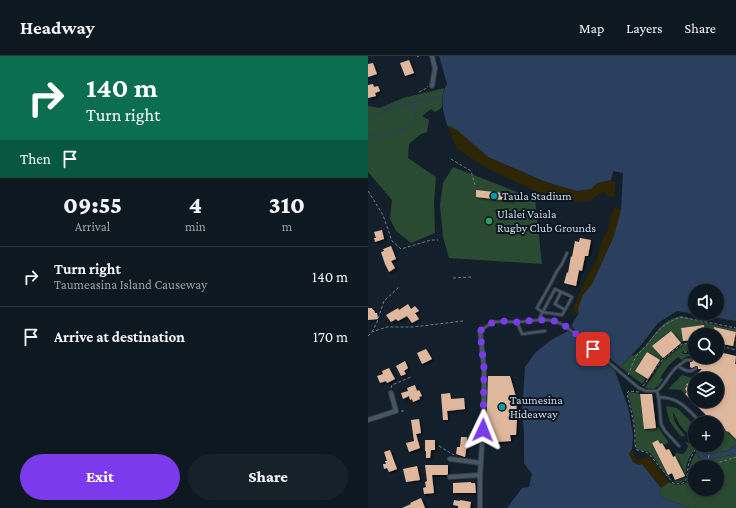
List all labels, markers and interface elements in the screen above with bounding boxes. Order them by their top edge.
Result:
text: Headway [20,17,95,38]
text: Map [579,20,604,36]
text: Layers [626,20,663,36]
text: Share [685,20,716,36]
icon: right [20,72,72,124]
text: 140 m [86,72,158,103]
text: Turn right [86,105,160,125]
icon: arrive [59,148,81,170]
text: Then [20,151,51,167]
place label: Taula Stadium [502,189,572,203]
text: 09:55 [63,191,122,218]
text: 4 [189,191,202,218]
text: 310 [269,191,305,218]
marker: Taula Stadium [489,191,499,201]
place label: Ulalei Vaiala Rugby Club Grounds [497,207,596,235]
marker: Ulalei Vaiala Rugby Club Grounds [484,216,494,226]
text: Arrival [75,219,110,234]
text: min [185,219,206,234]
text: m [282,219,292,234]
text: Turn right [54,261,121,277]
icon: right [20,266,42,288]
text: 140 m [312,269,348,285]
text: Taumeasina Island Causeway [54,277,207,292]
map controls [688,284,724,496]
button: sound [688,284,724,320]
icon: arrive [20,326,42,348]
button: search [688,328,724,364]
text: Arrive at destination [54,329,185,345]
text: 170 m [313,329,348,345]
pin [576,332,610,366]
icon: arrive [582,338,604,360]
button: layers [688,372,724,408]
place label: Taumesina Hideaway [510,393,563,421]
marker: Taumesina Hideaway [497,402,507,412]
position arrow [462,409,504,451]
button: + [688,416,724,452]
button: Exit [20,454,180,500]
button: Share [188,454,348,500]
button: − [688,460,724,496]

